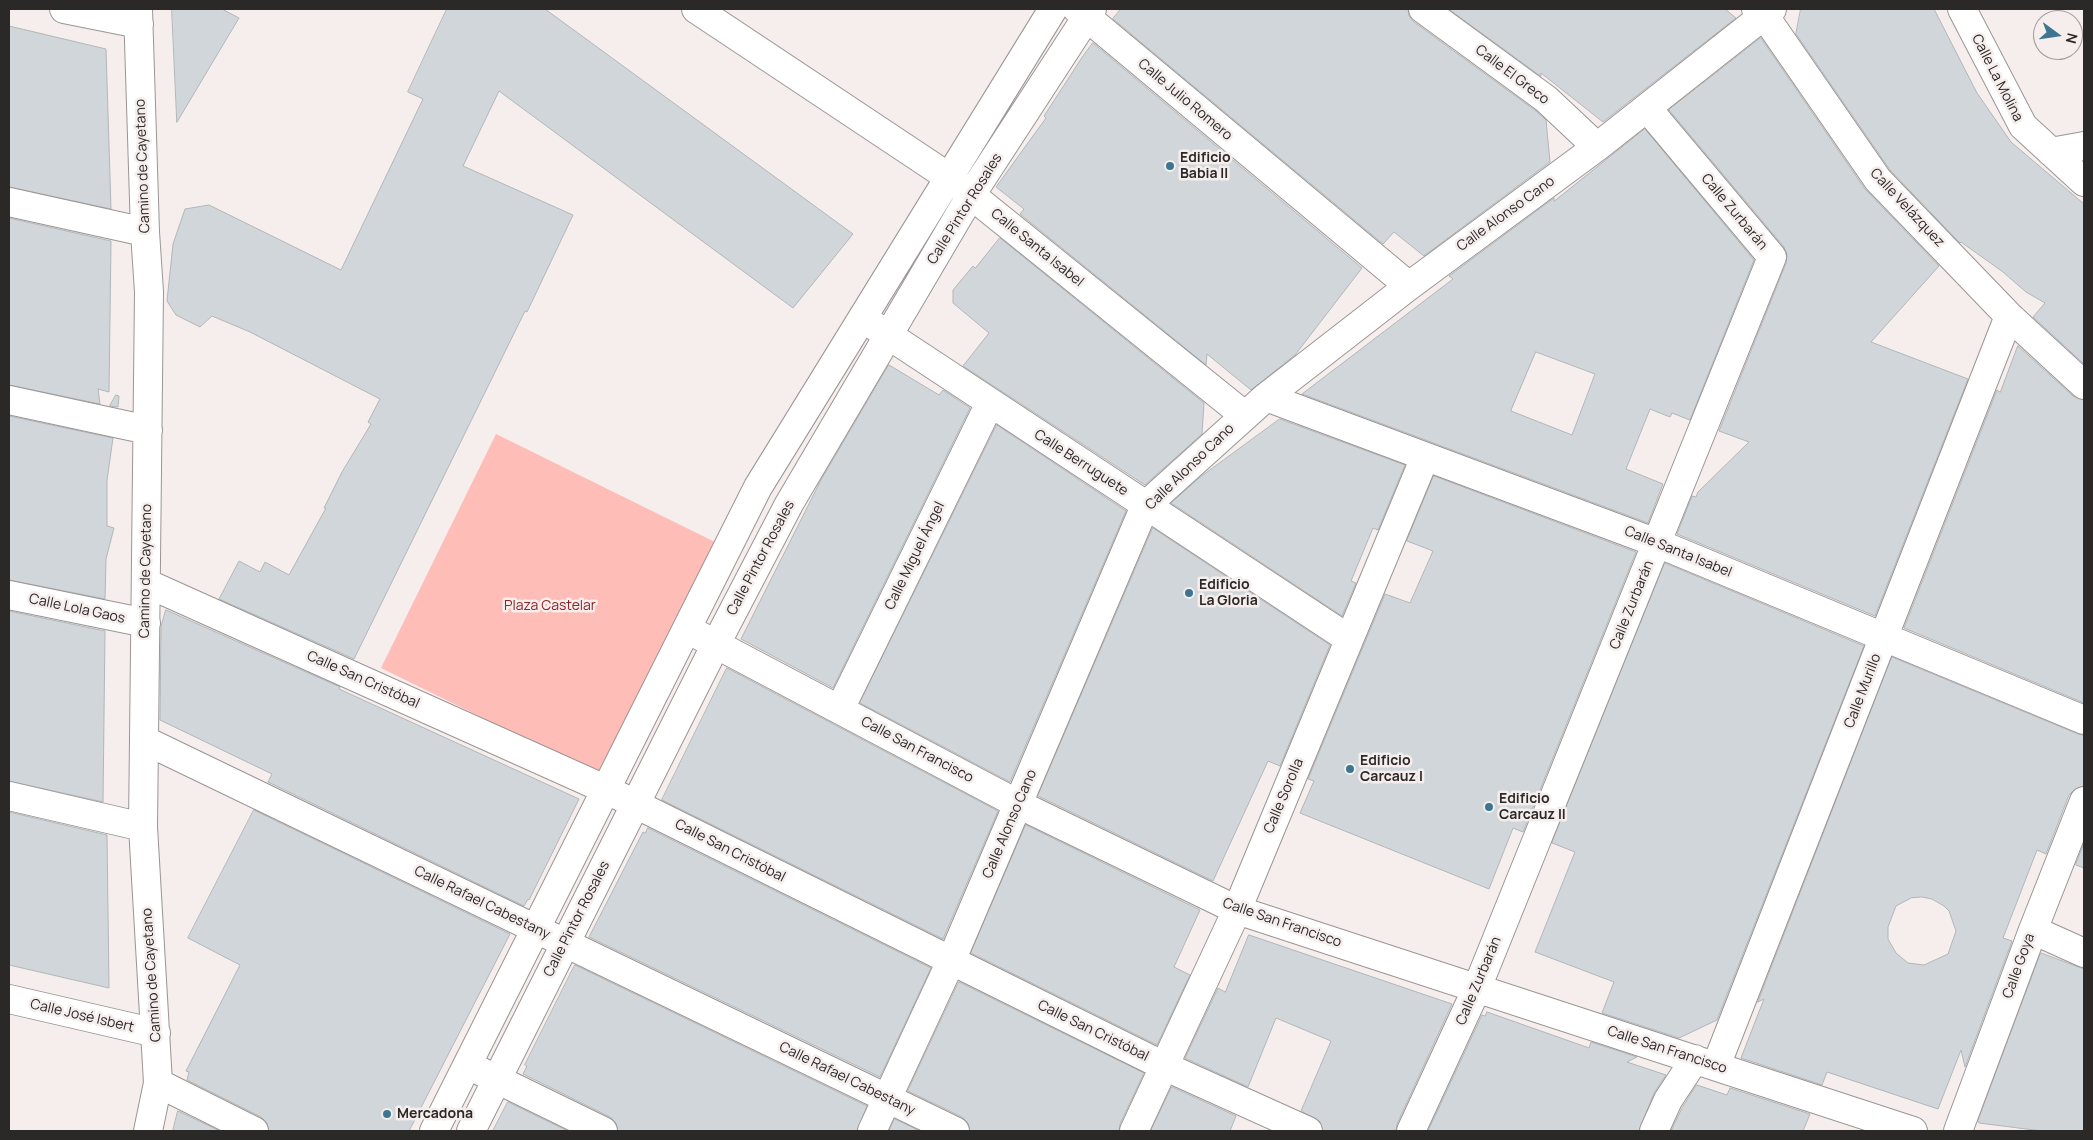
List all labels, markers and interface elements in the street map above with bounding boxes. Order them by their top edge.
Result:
north arrow [2033,10,2083,60]
text: N [2062,31,2083,46]
street label: Calle La Molina [1968,32,2026,124]
street label: Calle El Greco [1472,42,1552,108]
street label: Calle Julio Romero [1134,56,1236,144]
street label: Camino de Cayetano [132,99,154,233]
street label: Calle Pintor Rosales [924,150,1006,268]
place label: Edificio Babia II [1180,150,1231,182]
marker: Edificio Babia II [1164,160,1176,172]
street label: Calle Velázquez [1866,165,1948,251]
street label: Calle Zurbarán [1697,171,1771,253]
street label: Calle Alonso Cano [1454,173,1558,255]
street label: Calle Santa Isabel [987,205,1087,291]
street label: Calle Alonso Cano [1142,420,1238,514]
street label: Calle Berruguete [1031,426,1131,500]
street label: Calle Pintor Rosales [724,498,798,618]
street label: Calle Miguel Ángel [882,499,948,613]
street label: Camino de Cayetano [136,504,156,638]
street label: Calle Santa Isabel [1622,523,1734,581]
street label: Calle Zurbarán [1607,558,1657,652]
place label: Edificio La Gloria [1199,577,1258,610]
marker: Edificio La Gloria [1183,587,1195,599]
street label: Calle Lola Gaos [27,591,127,627]
park label: Plaza Castelar [504,598,596,614]
street label: Calle San Cristóbal [304,648,422,712]
street label: Calle Murillo [1841,651,1885,731]
street label: Calle San Francisco [858,713,976,787]
place label: Edificio Carcauz I [1360,753,1423,786]
street label: Calle Sorolla [1261,756,1307,836]
marker: Edificio Carcauz I [1344,763,1356,775]
street label: Calle Alonso Cano [979,767,1041,881]
place label: Edificio Carcauz II [1499,791,1566,824]
marker: Edificio Carcauz II [1483,801,1495,813]
street label: Calle San Cristóbal [672,816,788,886]
street label: Calle Pintor Rosales [541,858,613,980]
street label: Calle Rafael Cabestany [411,863,553,943]
street label: Calle San Francisco [1220,895,1344,951]
street label: Camino de Cayetano [139,907,165,1043]
street label: Calle Goya [1999,931,2039,1001]
street label: Calle Zurbarán [1453,934,1505,1028]
street label: Calle José Isbert [28,996,136,1036]
street label: Calle San Cristóbal [1035,997,1151,1065]
street label: Calle San Francisco [1605,1023,1729,1077]
street label: Calle Rafael Cabestany [776,1039,918,1119]
place label: Mercadona [397,1106,473,1122]
marker: Mercadona [381,1108,393,1120]

